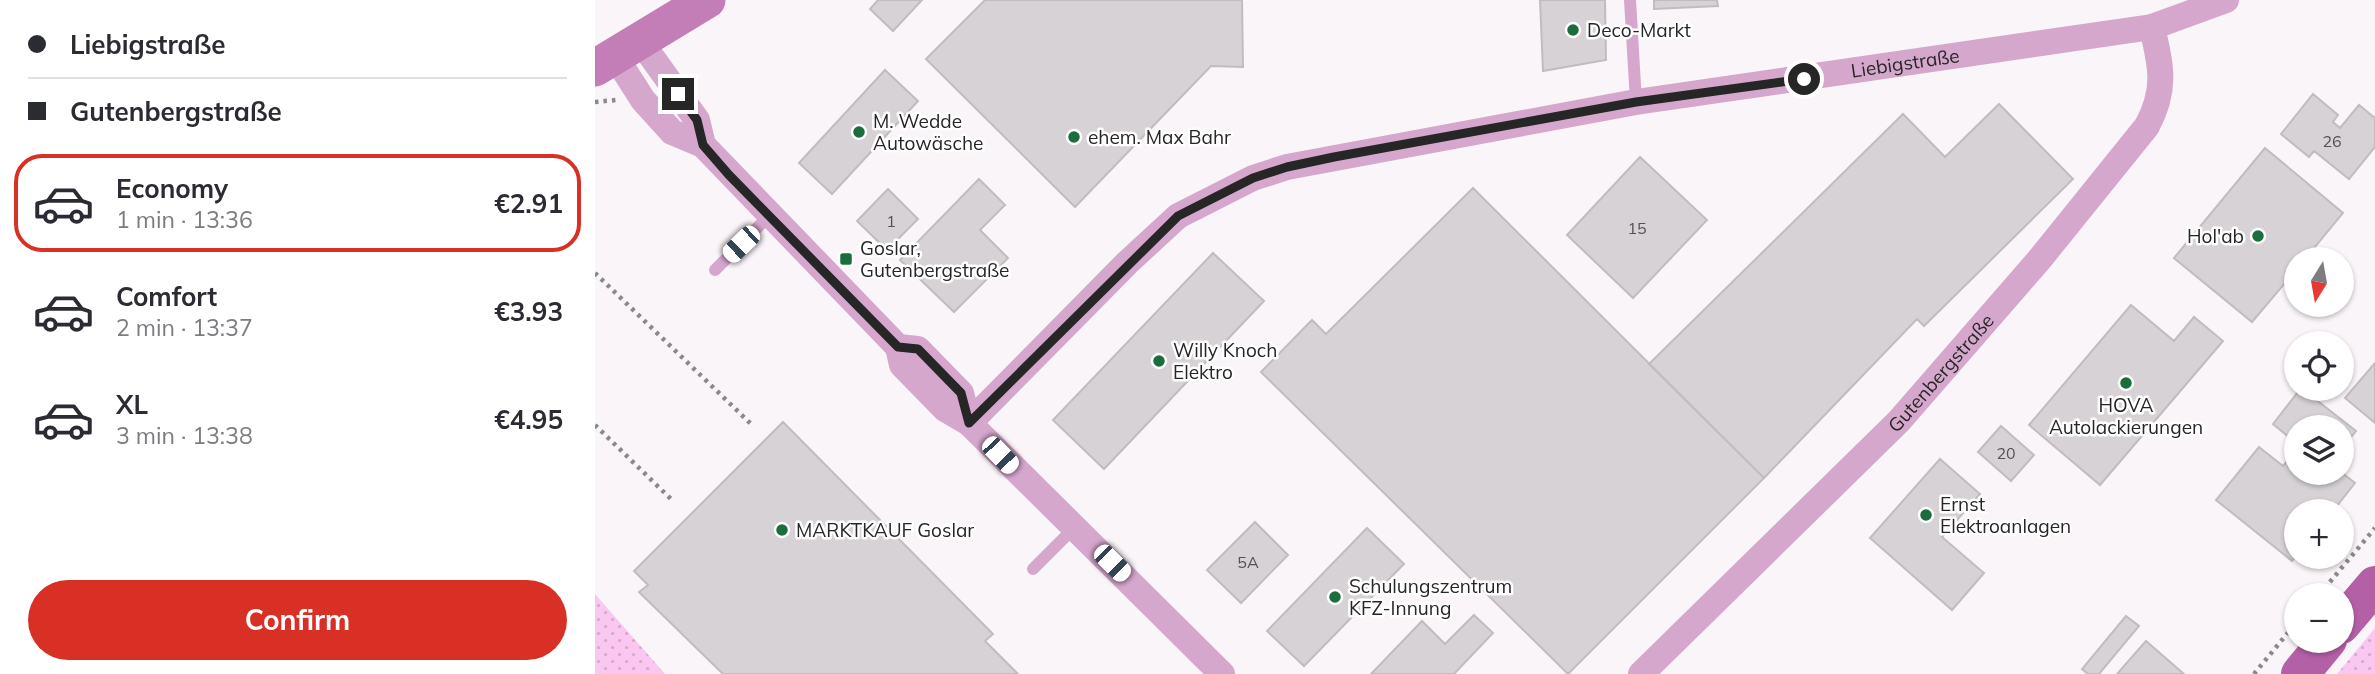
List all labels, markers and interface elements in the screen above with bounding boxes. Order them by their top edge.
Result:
place label: Deco-Markt [1587,18,1691,42]
marker: Deco-Markt [1565,22,1581,38]
text: Liebigstraße [70,28,225,61]
street label: Liebigstraße [1849,43,1961,83]
route start [1788,63,1820,95]
route end [662,78,694,110]
text: Gutenbergstraße [70,95,282,128]
place label: M. Wedde Autowäsche [873,109,983,155]
marker: M. Wedde Autowäsche [851,124,867,140]
place label: ehem. Max Bahr [1088,125,1231,149]
marker: ehem. Max Bahr [1066,129,1082,145]
house number: 26 [2322,131,2342,151]
icon: car [32,172,95,235]
text: Economy [116,172,228,205]
text: €2.91 [494,187,563,220]
text: 1 min · 13:36 [116,205,253,234]
house number: 1 [886,211,896,231]
house number: 15 [1627,218,1647,238]
car [719,222,764,266]
place label: Hol'ab [2187,224,2244,248]
marker: Hol'ab [2250,228,2266,244]
place label: Goslar, Gutenbergstraße [860,236,1009,282]
north arrow [2284,247,2354,317]
map controls [2284,247,2354,653]
marker: Goslar, Gutenbergstraße [838,251,854,267]
icon: car [32,280,95,343]
text: Comfort [116,280,217,313]
text: €3.93 [494,295,563,328]
street label: Gutenbergstraße [1883,309,1999,437]
text: 2 min · 13:37 [116,313,253,342]
button: locate [2284,331,2354,401]
place label: Willy Knoch Elektro [1173,338,1277,384]
marker: Willy Knoch Elektro [1151,353,1167,369]
marker: HOVA Autolackierungen [2118,375,2134,391]
icon: car [32,388,95,451]
text: XL [116,388,148,421]
place label: HOVA Autolackierungen [2049,393,2203,439]
text: €4.95 [494,403,563,436]
button: layers [2284,415,2354,485]
text: 3 min · 13:38 [116,421,253,450]
car [978,433,1023,477]
house number: 20 [1996,443,2016,463]
place label: Ernst Elektroanlagen [1940,492,2071,538]
button: + [2284,499,2354,569]
marker: Ernst Elektroanlagen [1918,507,1934,523]
place label: MARKTKAUF Goslar [796,518,974,542]
marker: MARKTKAUF Goslar [774,522,790,538]
car [1090,541,1135,585]
house number: 5A [1237,552,1259,572]
place label: Schulungszentrum KFZ-Innung [1349,574,1512,620]
button: Confirm [28,580,567,660]
button: − [2284,583,2354,653]
marker: Schulungszentrum KFZ-Innung [1327,589,1343,605]

